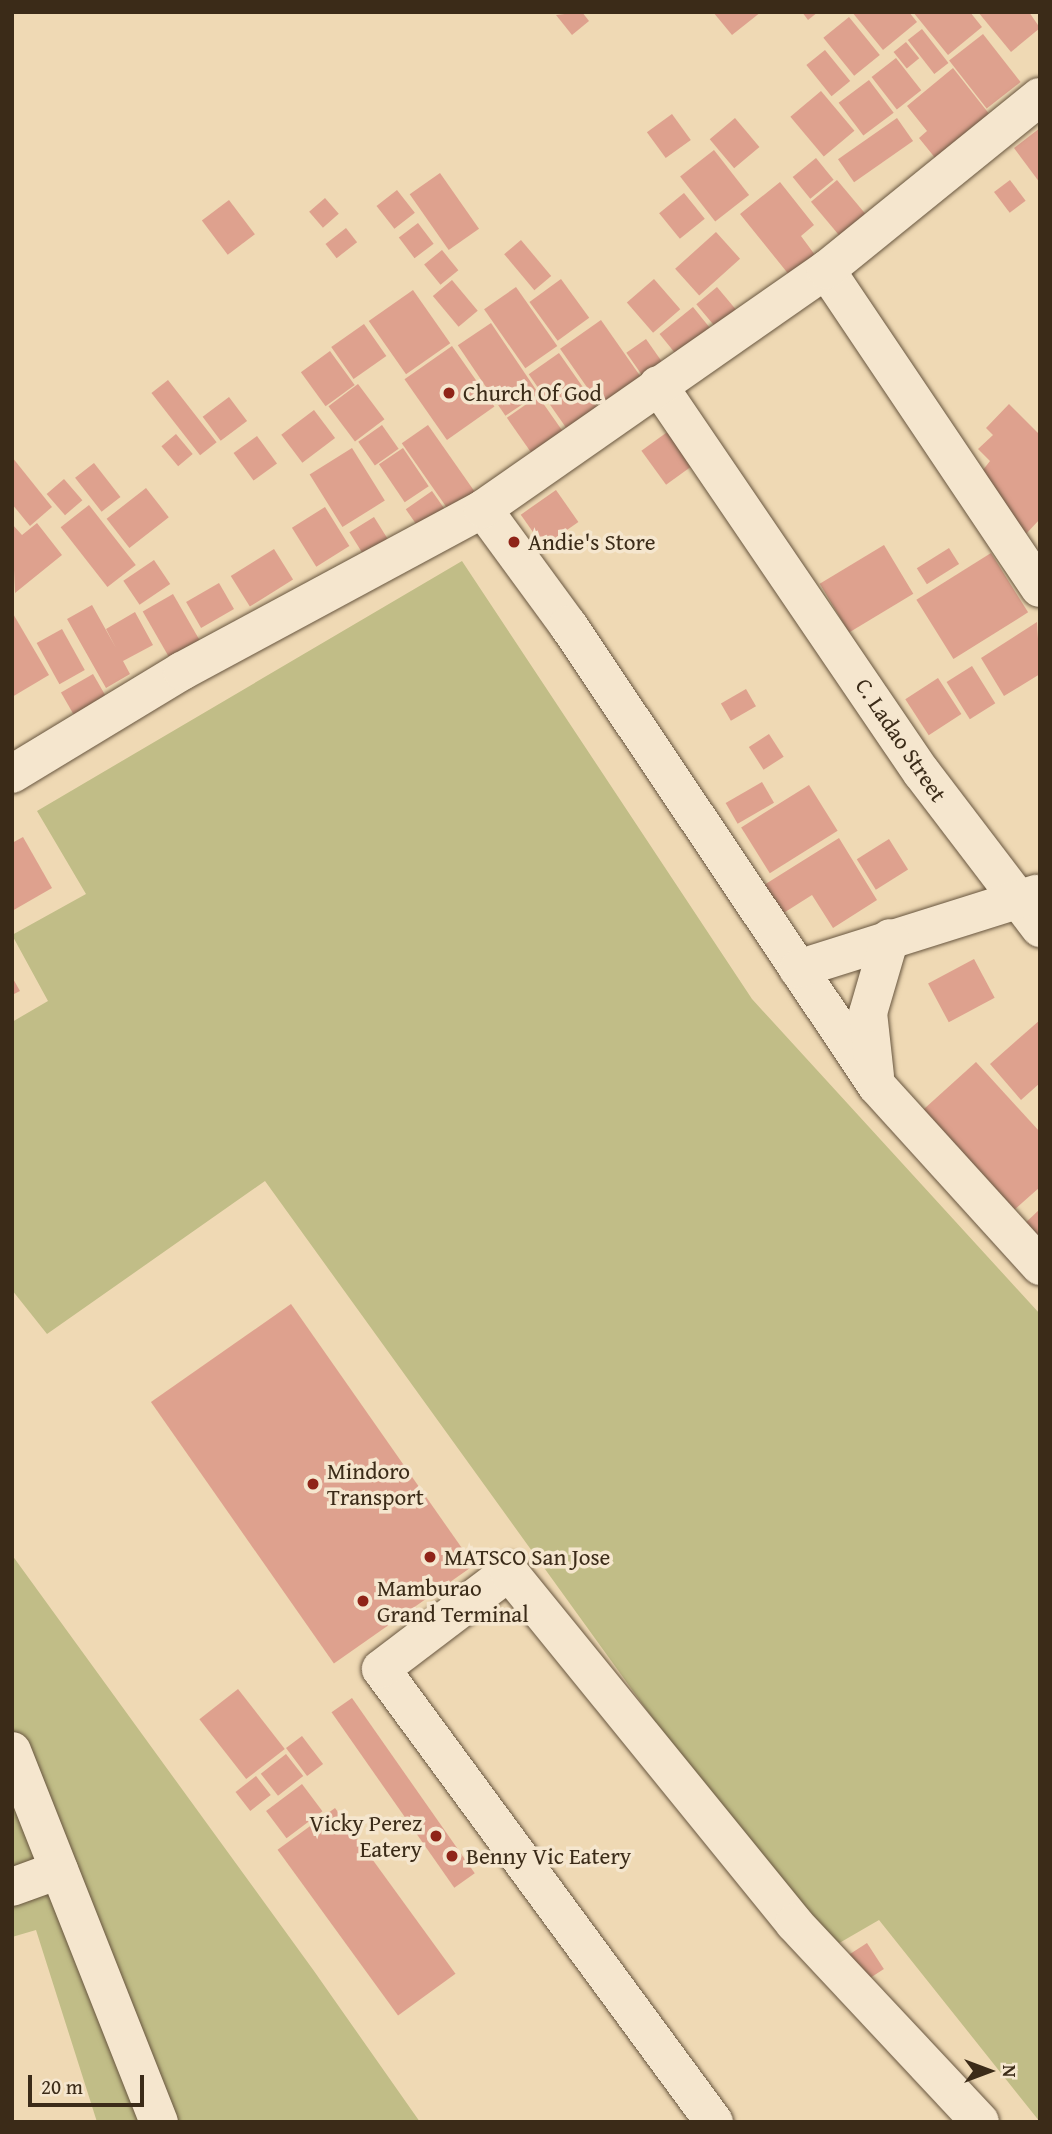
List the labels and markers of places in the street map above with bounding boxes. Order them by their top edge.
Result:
place label: Church Of God [463,379,602,407]
marker: Church Of God [441,385,457,401]
place label: Andie's Store [528,528,656,556]
marker: Andie's Store [506,534,522,550]
place label: Mindoro Transport [327,1457,424,1511]
marker: Mindoro Transport [305,1476,321,1492]
place label: MATSCO San Jose [444,1543,610,1571]
marker: MATSCO San Jose [422,1549,438,1565]
place label: Mamburao Grand Terminal [377,1574,529,1628]
marker: Mamburao Grand Terminal [355,1593,371,1609]
place label: Vicky Perez Eatery [309,1809,422,1863]
marker: Vicky Perez Eatery [428,1828,444,1844]
place label: Benny Vic Eatery [466,1842,631,1870]
marker: Benny Vic Eatery [444,1848,460,1864]

